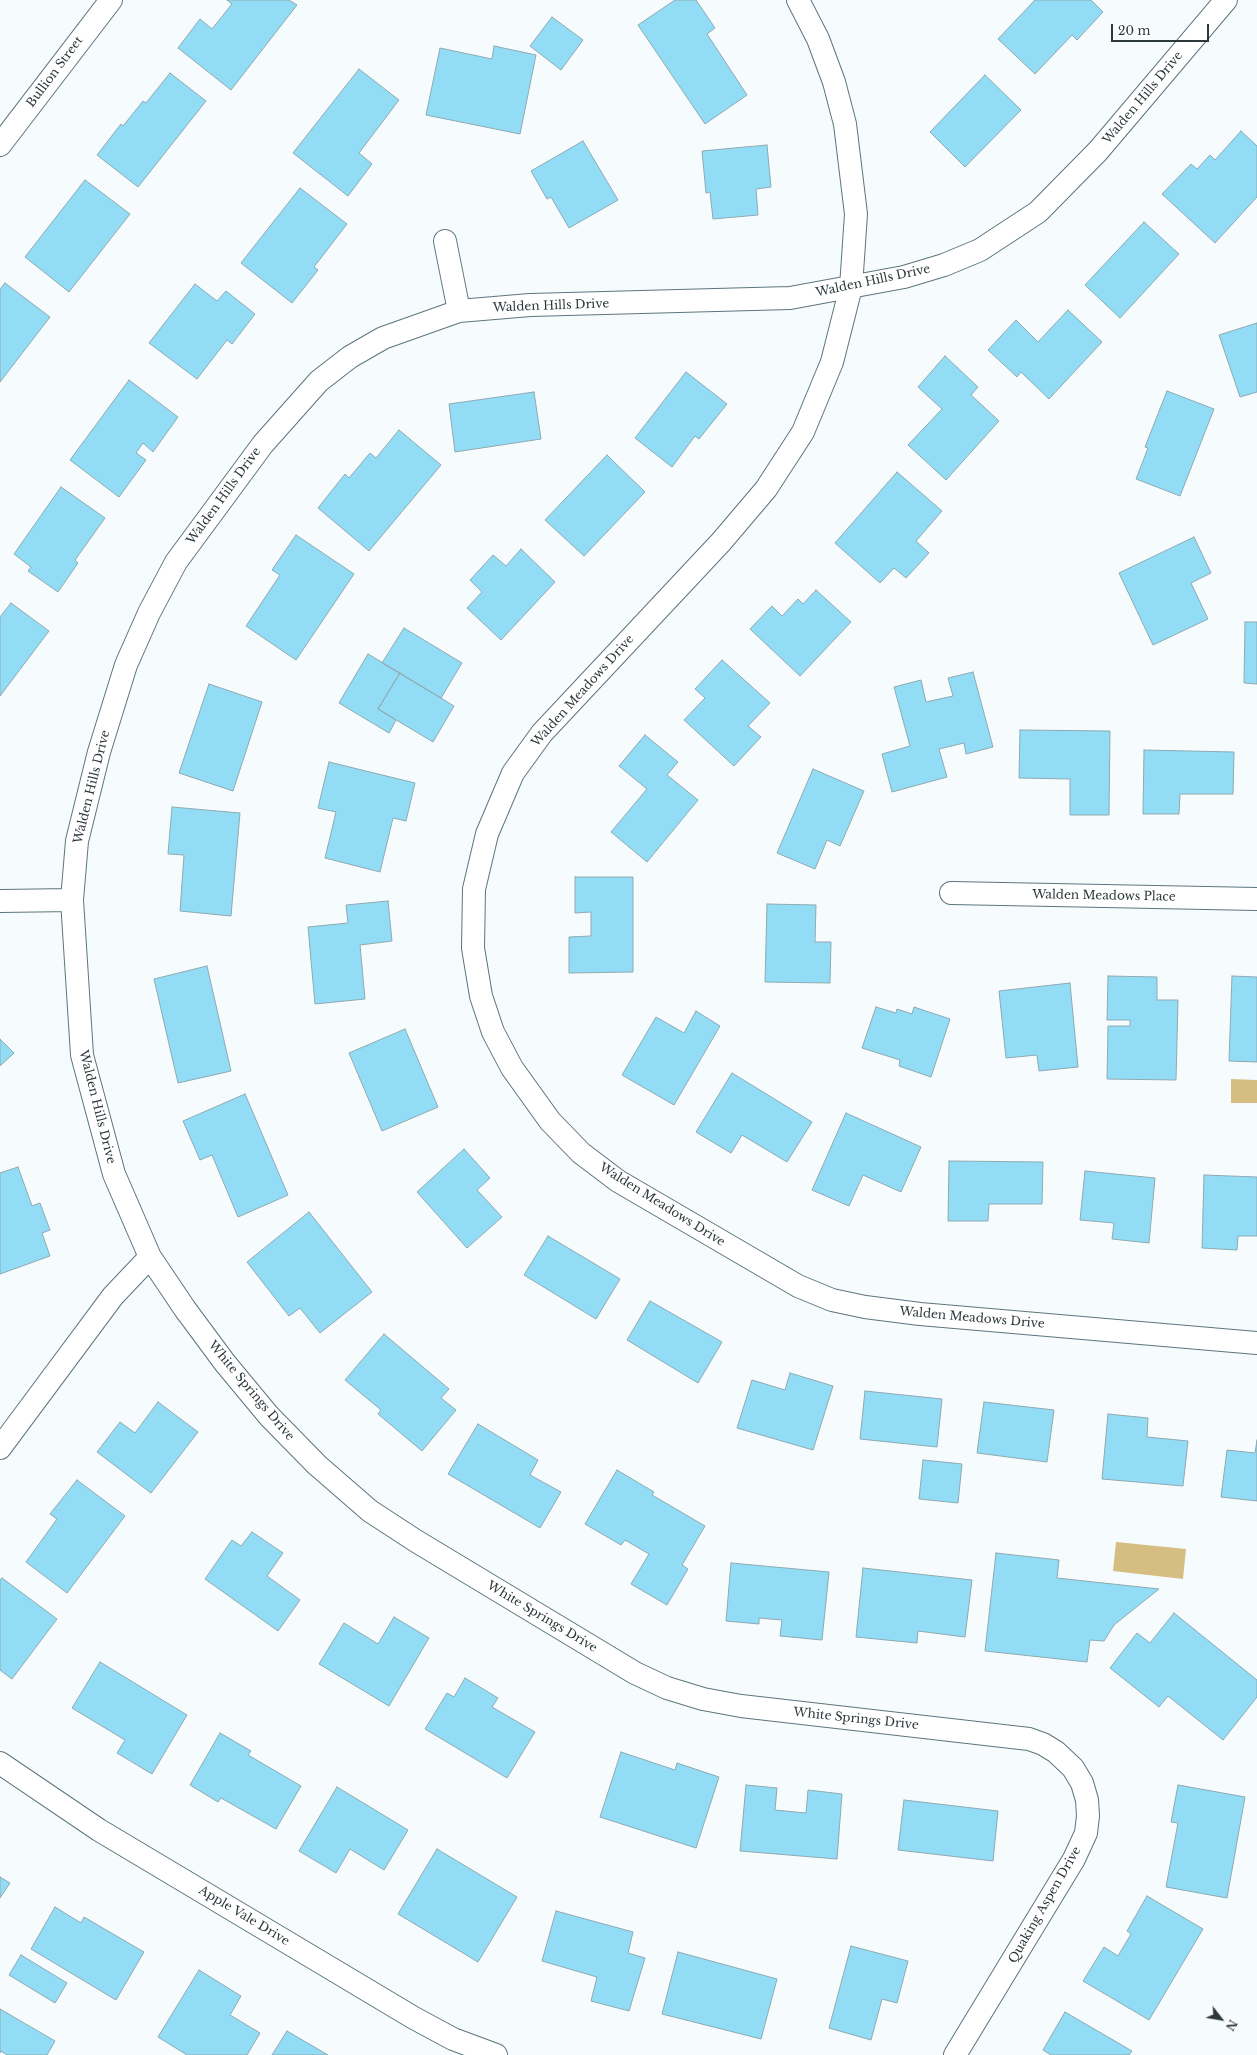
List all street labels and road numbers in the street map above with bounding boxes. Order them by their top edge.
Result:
street label: Bullion Street [24,34,86,110]
street label: Walden Hills Drive [1100,49,1186,147]
street label: Walden Hills Drive [815,262,931,300]
street label: Walden Hills Drive [493,297,609,315]
street label: Walden Hills Drive [184,445,264,547]
street label: Walden Meadows Drive [529,632,637,750]
street label: Walden Hills Drive [71,729,113,845]
street label: Walden Meadows Place [1032,888,1176,904]
street label: Walden Hills Drive [76,1049,118,1165]
street label: Walden Meadows Drive [596,1160,728,1250]
street label: Walden Meadows Drive [899,1304,1045,1332]
street label: White Springs Drive [205,1338,297,1444]
street label: White Springs Drive [484,1578,600,1656]
street label: White Springs Drive [793,1705,919,1733]
street label: Quaking Aspen Drive [1006,1844,1084,1966]
street label: Apple Vale Drive [196,1883,292,1949]

